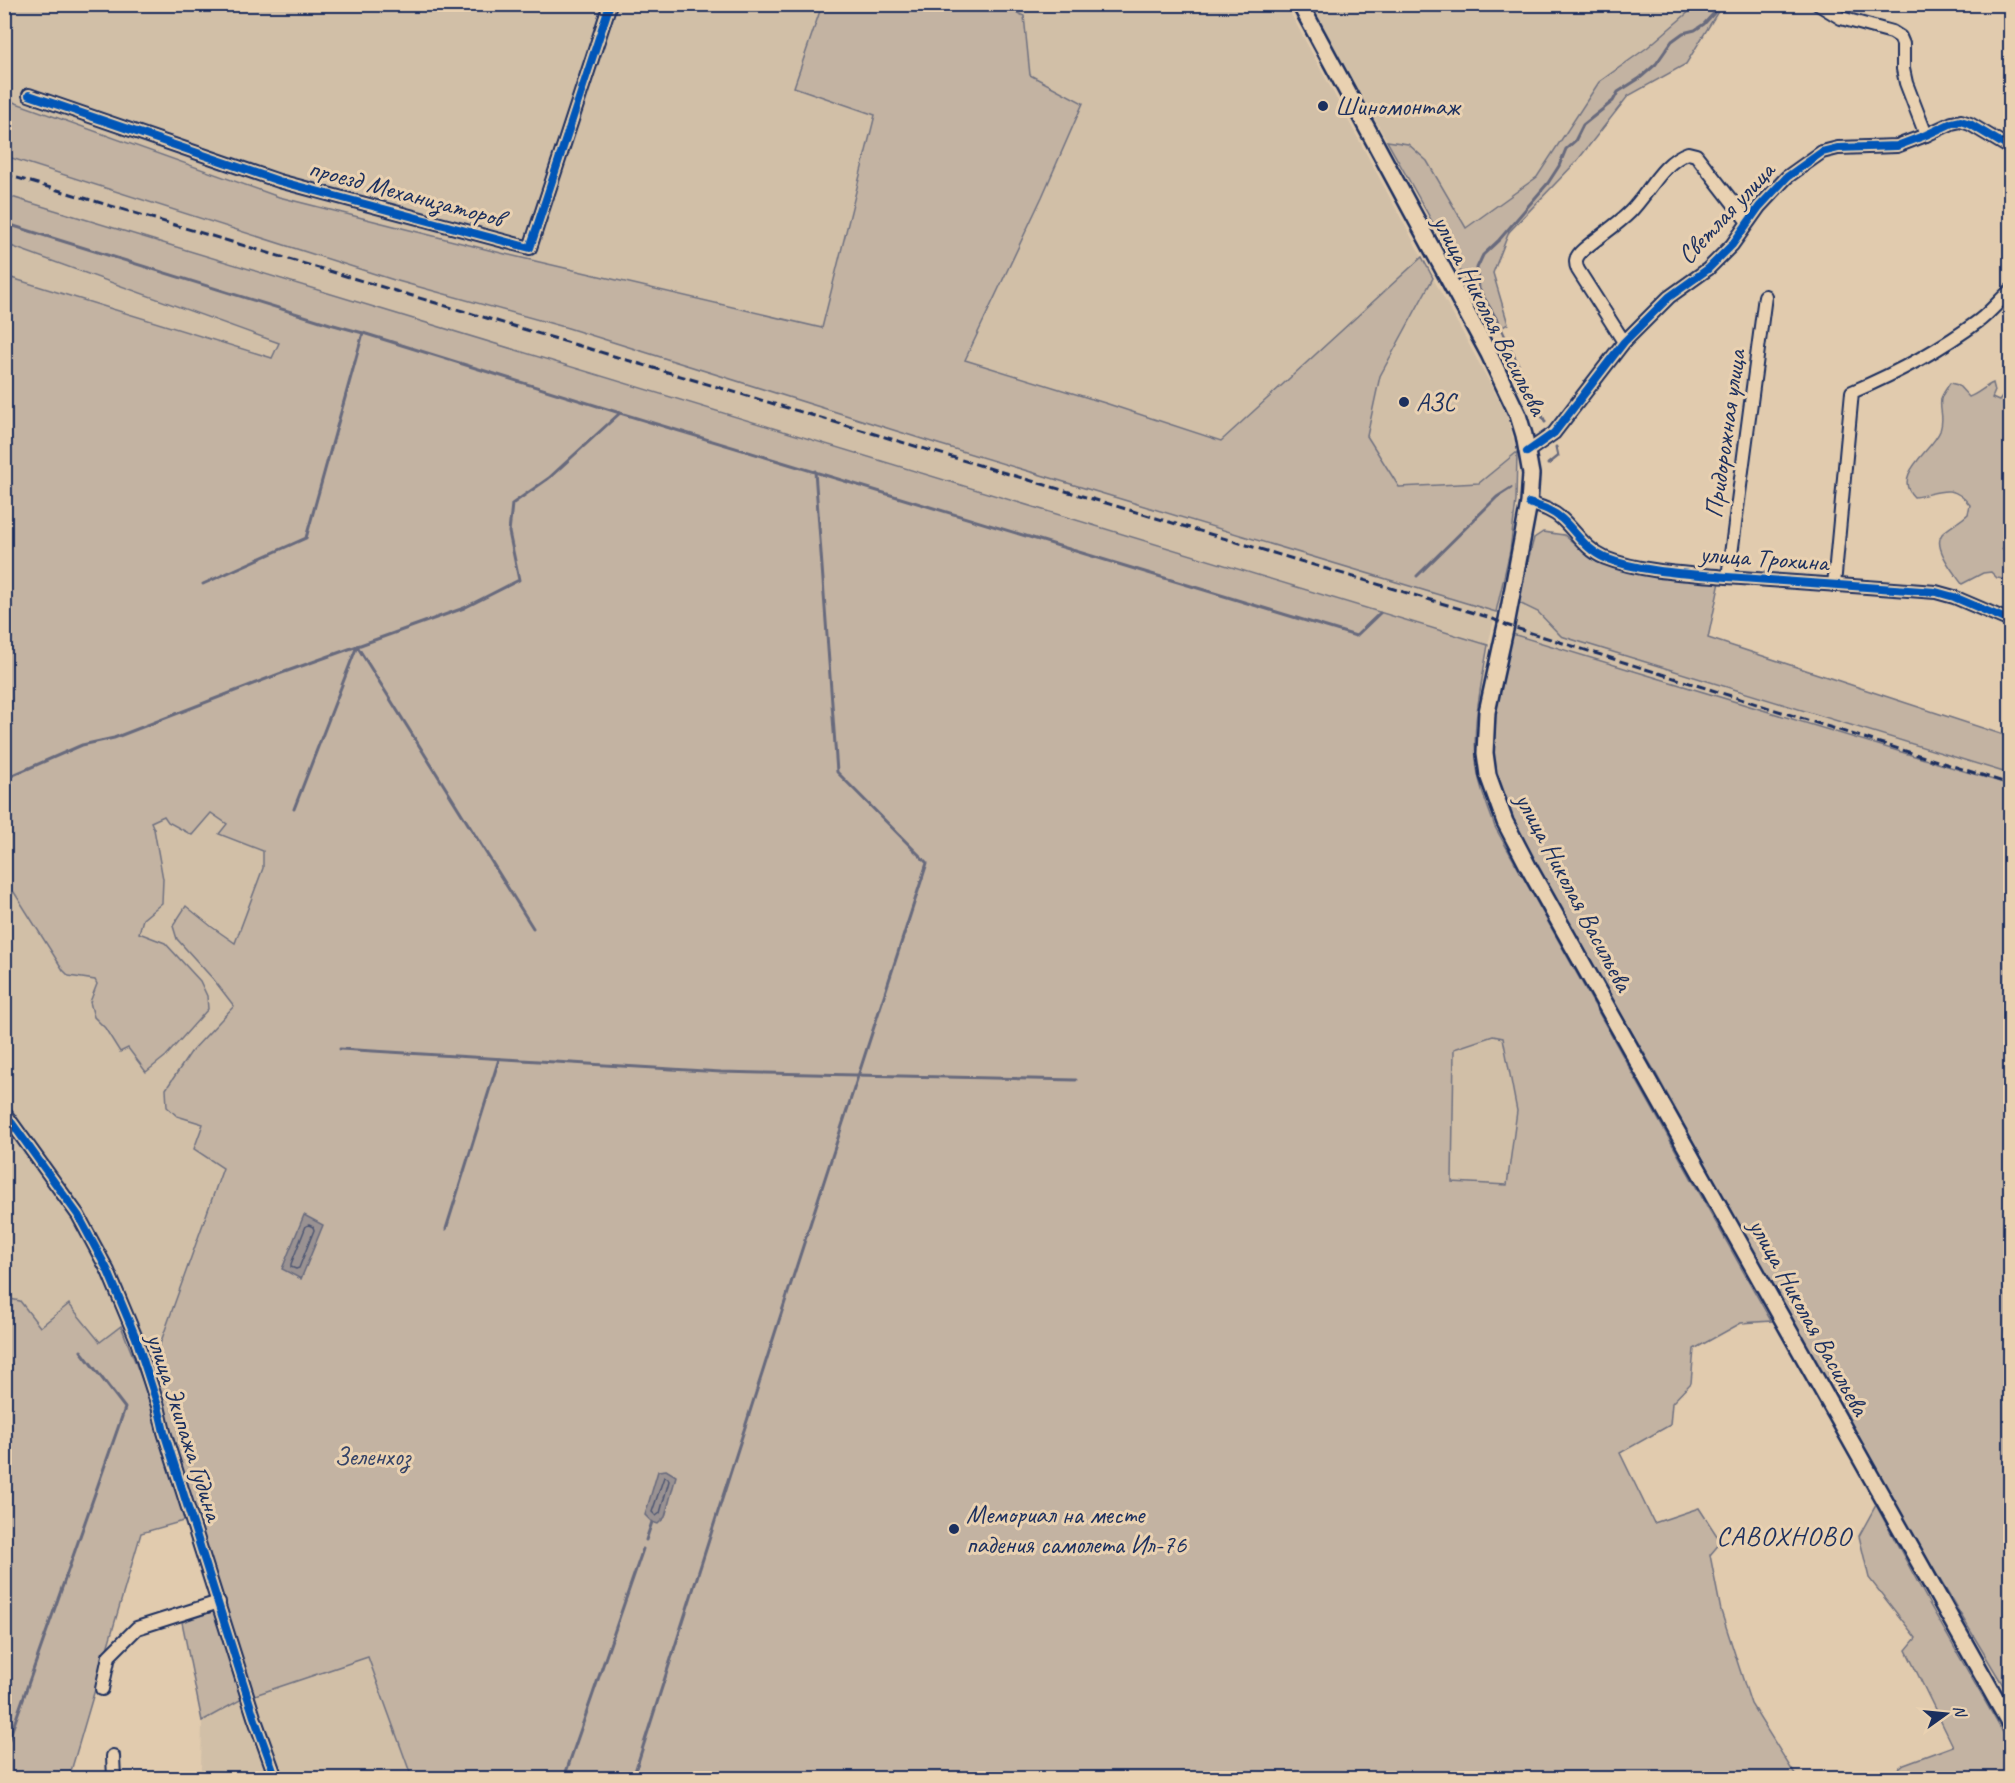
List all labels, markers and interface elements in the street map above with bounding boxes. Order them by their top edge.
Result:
place label: Шиномонтаж [1335,90,1462,123]
marker: Шиномонтаж [1316,99,1330,113]
street label: проезд Механизаторов [305,151,513,237]
street label: Светлая улица [1670,153,1783,271]
street label: улица Николая Васильева [1424,208,1555,422]
street label: Придорожная улица [1697,346,1753,520]
place label: АЗС [1416,386,1459,419]
marker: АЗС [1397,395,1411,409]
street label: улица Трохина [1697,537,1832,579]
street label: улица Николая Васильева [1507,785,1641,998]
street label: улица Николая Васильева [1740,1211,1878,1423]
street label: улица Экипажа Гудина [139,1327,232,1527]
park label: Зеленхоз [334,1440,412,1474]
place label: Мемориал на месте падения самолета Ил-76 [966,1498,1187,1561]
district label: САВОХНОВО [1716,1519,1853,1553]
marker: Мемориал на месте падения самолета Ил-76 [947,1522,961,1536]
north arrow [1916,1684,1976,1744]
text: N [1949,1703,1971,1721]

